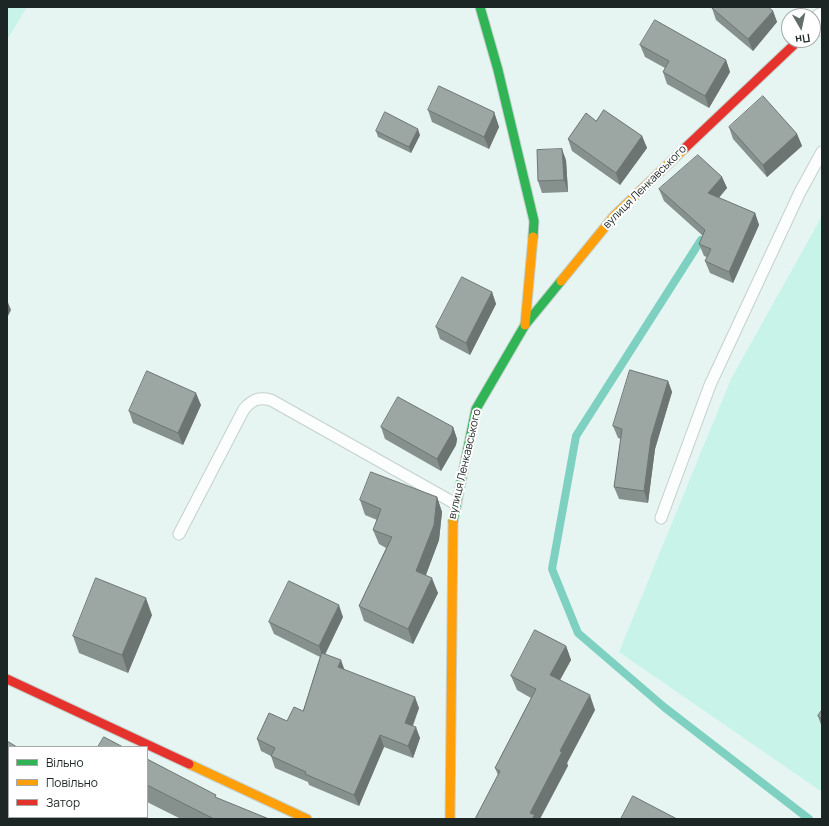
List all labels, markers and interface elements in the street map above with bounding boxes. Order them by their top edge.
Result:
north arrow [781,8,821,48]
text: Пн [794,31,811,48]
street label: вулиця Ленкавського [601,143,689,231]
street label: вулиця Ленкавського [446,408,484,520]
legend [8,746,148,818]
text: Вільно [46,754,84,771]
text: Повільно [46,774,98,791]
text: Затор [46,794,80,811]

